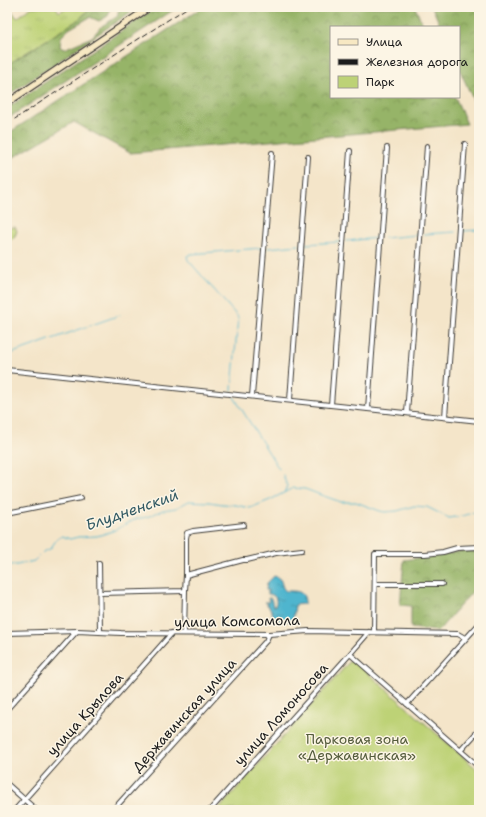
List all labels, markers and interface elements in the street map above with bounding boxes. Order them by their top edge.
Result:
legend [330,26,460,98]
text: Улица [366,34,403,50]
text: Железная дорога [366,54,469,70]
text: Парк [366,74,395,90]
water label: Блудненский [83,485,181,535]
street label: улица Комсомола [174,611,300,631]
street label: Державинская улица [128,654,240,776]
street label: улица Ломоносова [230,659,332,769]
street label: улица Крылова [43,668,127,759]
park label: Парковая зона «Державинская» [298,730,416,764]

